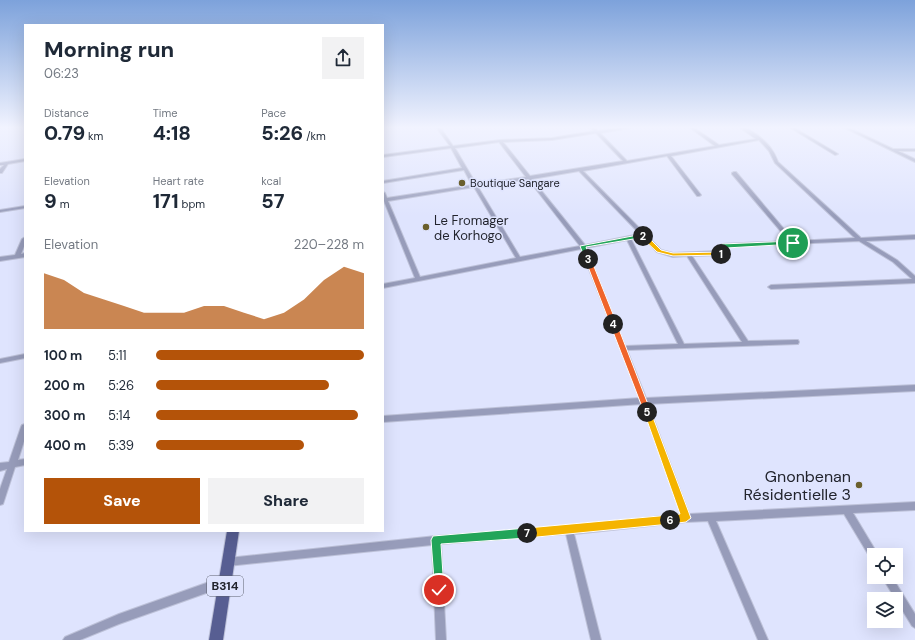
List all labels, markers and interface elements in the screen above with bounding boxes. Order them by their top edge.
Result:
text: Morning run [44,35,174,64]
button: share [322,37,364,79]
text: 06:23 [44,65,79,82]
text: Distance [44,106,89,120]
text: Time [153,106,178,120]
text: Pace [261,106,286,120]
text: 0.79 [44,120,85,146]
text: 4:18 [153,120,191,146]
text: 5:26 [261,120,303,146]
text: km [85,129,103,143]
text: /km [303,129,326,143]
text: Elevation [44,174,90,188]
text: Heart rate [153,174,204,188]
text: kcal [261,174,281,188]
place label: Boutique Sangare [470,176,560,190]
marker: Boutique Sangare [457,178,467,188]
text: 9 [44,188,57,214]
text: 171 [153,188,179,214]
text: 57 [261,188,284,214]
text: m [57,197,69,211]
text: bpm [179,197,205,211]
place label: Le Fromager de Korhogo [434,212,509,244]
marker: Le Fromager de Korhogo [421,222,431,232]
pin: 2 [633,226,653,246]
pin [776,226,810,260]
text: 2 [640,229,646,243]
icon: arrive [782,232,804,254]
text: Elevation [44,236,98,253]
text: 220–228 m [294,236,364,253]
pin: 1 [711,244,731,264]
text: 1 [719,247,723,261]
pin: 3 [578,249,598,269]
text: 3 [585,252,591,266]
pin: 4 [603,314,623,334]
text: 4 [609,317,617,331]
text: 100 m [44,347,82,364]
text: 5:11 [108,347,127,364]
text: 200 m [44,377,85,394]
text: 5:26 [108,377,134,394]
pin: 5 [637,402,657,422]
text: 5 [644,405,650,419]
text: 300 m [44,407,85,424]
text: 5:14 [108,407,131,424]
text: 400 m [44,437,86,454]
text: 5:39 [108,437,134,454]
place label: Gnonbenan Résidentielle 3 [744,466,851,505]
button: Save [44,478,200,524]
button: Share [208,478,364,524]
marker: Gnonbenan Résidentielle 3 [854,480,864,490]
pin: 6 [660,510,680,530]
text: 6 [667,513,673,527]
pin: 7 [517,523,537,543]
text: 7 [524,526,530,540]
map controls [867,548,903,628]
button: locate [867,548,903,584]
pin [422,573,456,607]
road number: B314 [207,576,243,596]
icon: check [428,579,450,601]
button: layers [867,592,903,628]

